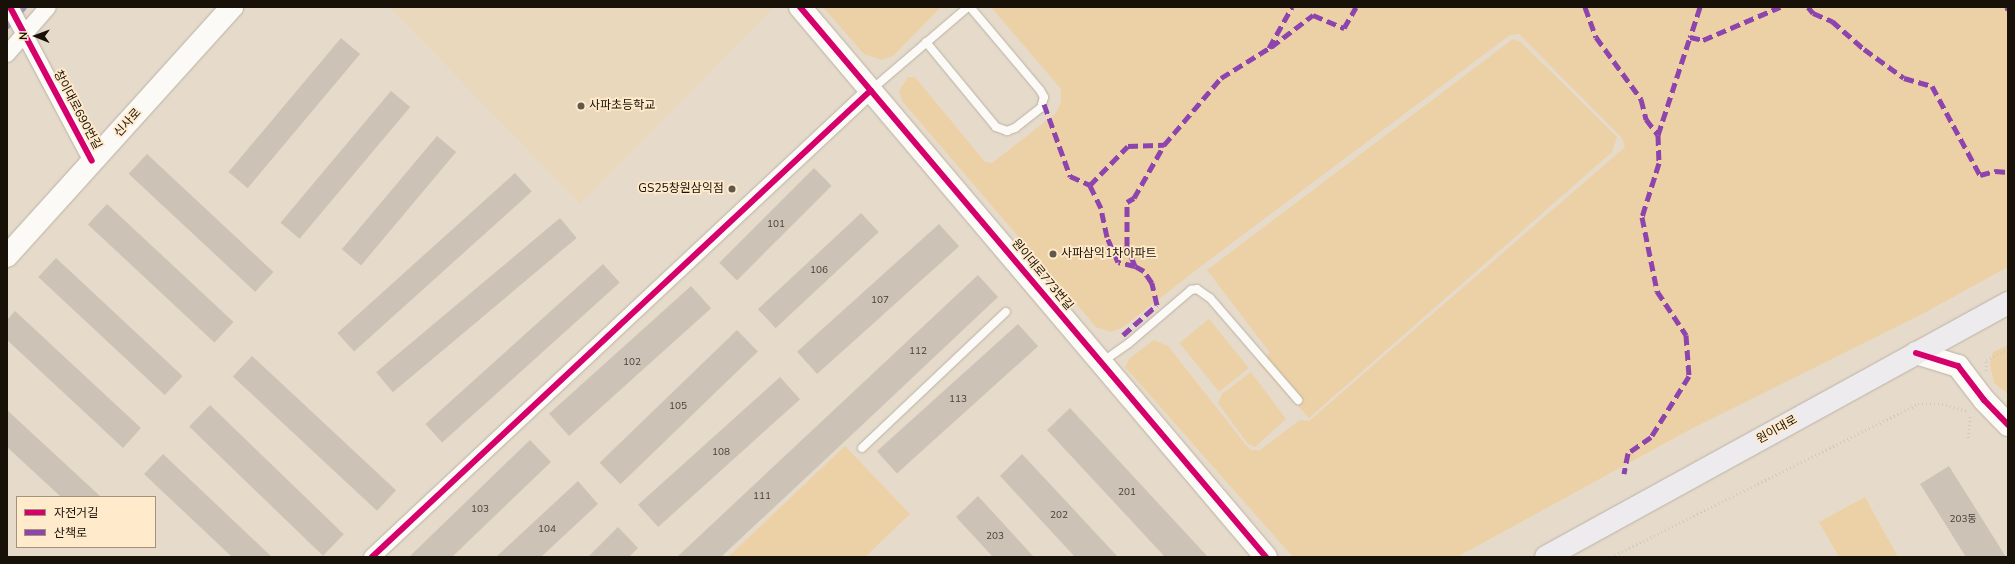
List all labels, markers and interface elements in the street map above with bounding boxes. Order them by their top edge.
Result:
north arrow [16,16,56,56]
text: N [16,32,31,40]
street label: 창이대로690번길 [50,68,104,152]
place label: 사파초등학교 [589,99,655,113]
marker: 사파초등학교 [576,101,586,111]
street label: 신사로 [112,106,144,140]
place label: GS25창원삼익점 [638,182,724,196]
marker: GS25창원삼익점 [727,184,737,194]
house number: 101 [767,219,785,231]
street label: 원이대로773번길 [1008,237,1076,313]
place label: 사파삼익1차아파트 [1061,247,1157,261]
marker: 사파삼익1차아파트 [1048,249,1058,259]
house number: 106 [810,265,828,277]
house number: 107 [871,295,889,307]
house number: 112 [909,346,927,358]
house number: 102 [623,357,641,369]
house number: 113 [949,394,967,406]
house number: 105 [669,401,687,413]
street label: 원이대로 [1754,413,1800,447]
house number: 108 [712,447,730,459]
house number: 201 [1118,487,1136,499]
house number: 111 [753,491,771,503]
legend [16,496,156,548]
house number: 103 [471,504,489,516]
text: 자전거길 [54,505,98,521]
house number: 202 [1050,510,1068,522]
house number: 203동 [1949,514,1977,526]
house number: 104 [538,524,556,536]
text: 산책로 [54,525,87,541]
house number: 203 [986,531,1004,543]

